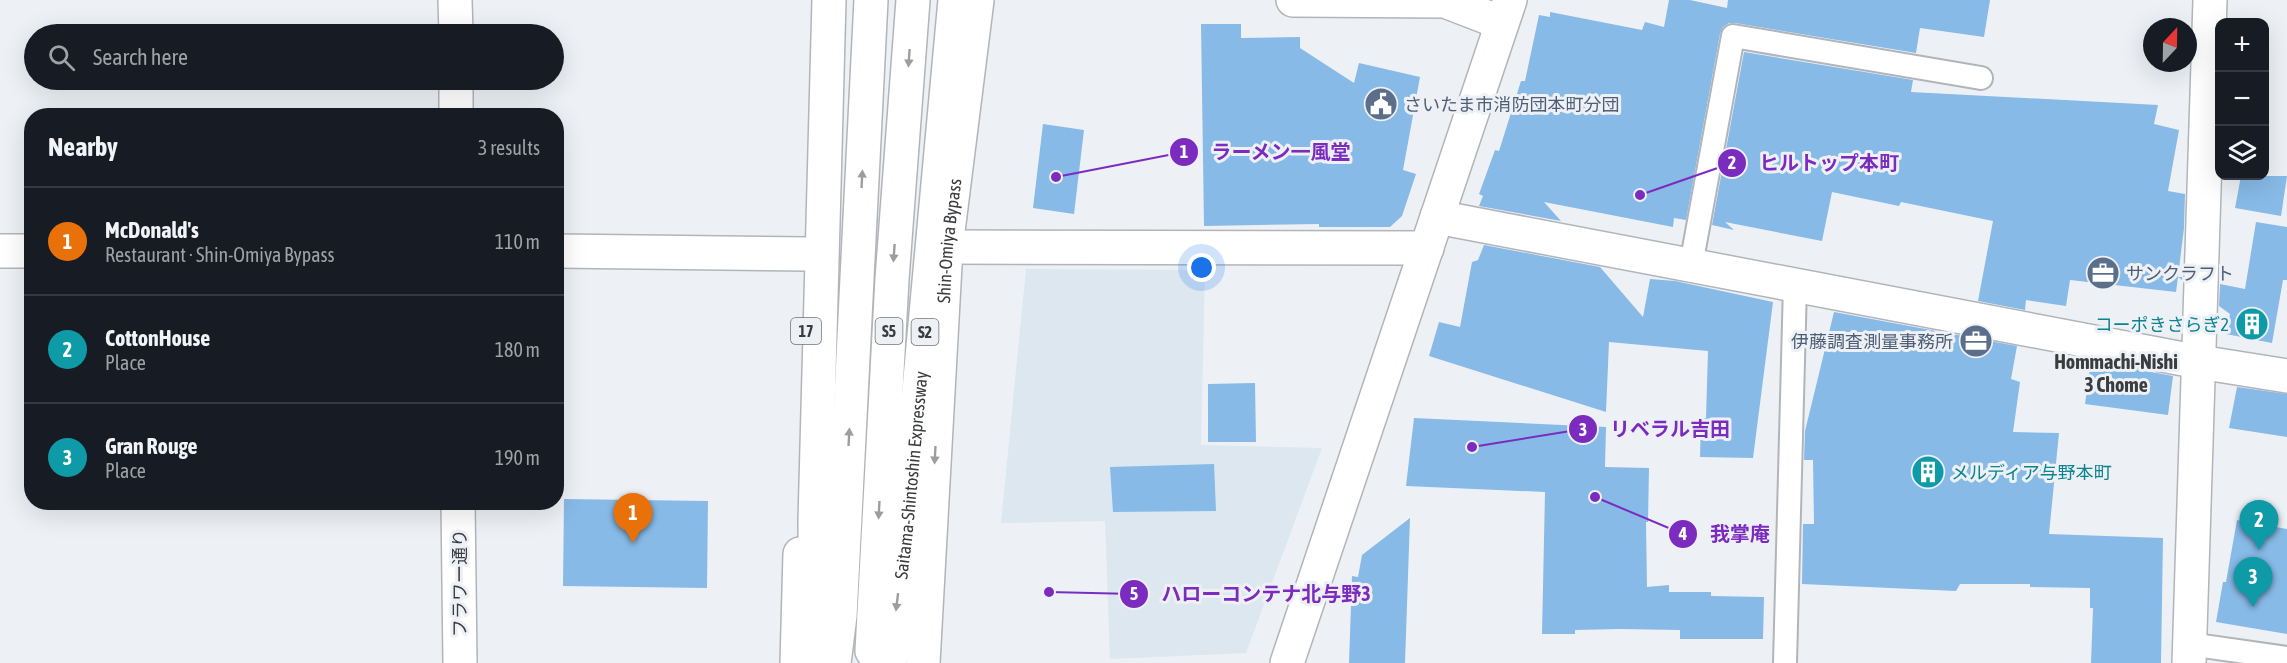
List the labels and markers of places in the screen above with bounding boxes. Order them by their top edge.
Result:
public building icon: さいたま市消防団本町分団 [1363,86,1399,122]
place label: さいたま市消防団本町分団 [1404,94,1619,115]
callout: ラーメン一風堂 [1169,133,1363,171]
callout: ヒルトップ本町 [1717,144,1911,182]
office icon: サンクラフト [2085,255,2121,291]
place label: サンクラフト [2126,263,2234,284]
building icon: コーポきさらぎ2 [2234,306,2270,342]
place label: コーポきさらぎ2 [2095,314,2229,335]
office icon: 伊藤調査測量事務所 [1958,323,1994,359]
place label: 伊藤調査測量事務所 [1791,331,1953,352]
callout: リベラル吉田 [1568,410,1742,448]
building icon: メルディア与野本町 [1910,454,1946,490]
place label: メルディア与野本町 [1951,462,2112,483]
pin: 1 [614,494,652,543]
pin: 2 [2240,500,2278,550]
callout: 我掌庵 [1668,515,1782,553]
pin: 3 [2234,558,2272,607]
callout: ハローコンテナ北与野3 [1119,575,1382,613]

